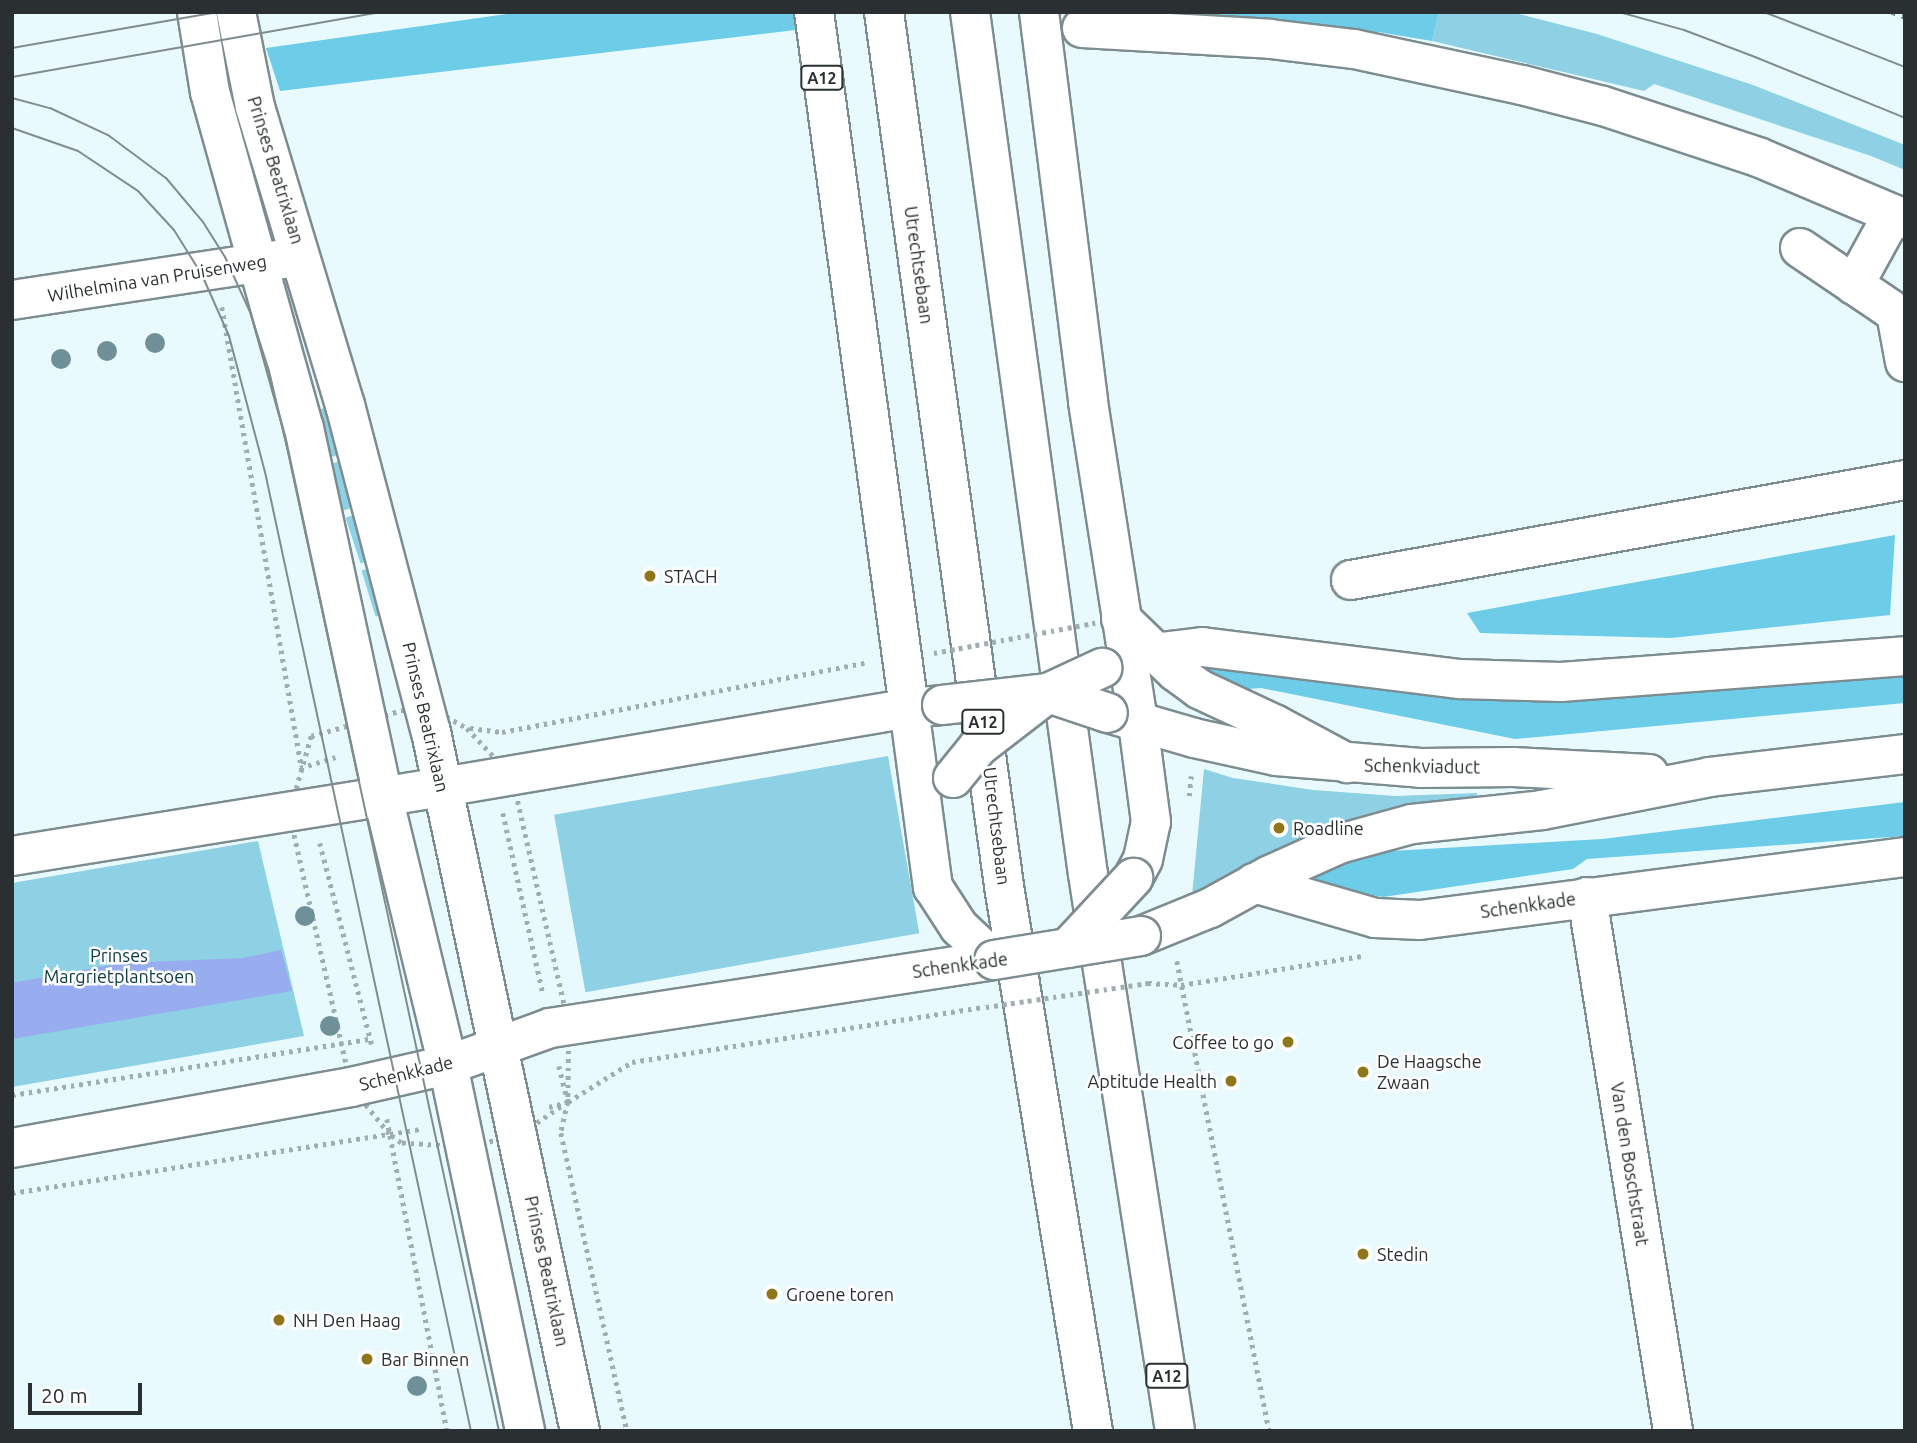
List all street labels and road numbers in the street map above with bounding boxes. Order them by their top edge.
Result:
road number: A12 [799,66,845,90]
street label: Prinses Beatrixlaan [243,93,309,247]
street label: Utrechtsebaan [900,205,938,325]
street label: Wilhelmina van Pruisenweg [46,250,268,306]
street label: Prinses Beatrixlaan [398,640,454,794]
road number: A12 [960,709,1006,734]
street label: Schenkviaduct [1364,754,1480,778]
street label: Utrechtsebaan [979,766,1015,886]
street label: Schenkkade [1479,888,1577,922]
street label: Schenkkade [911,948,1009,982]
street label: Schenkkade [357,1051,455,1095]
street label: Van den Boschstraat [1606,1081,1654,1247]
street label: Prinses Beatrixlaan [520,1194,574,1348]
road number: A12 [1144,1364,1190,1388]

